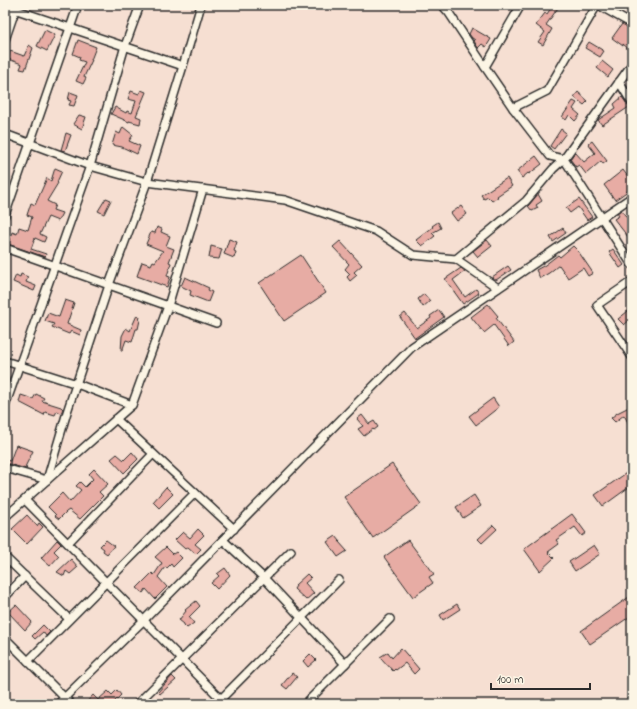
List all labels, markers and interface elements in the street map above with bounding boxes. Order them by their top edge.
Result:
scale bar [491,665,590,691]
text: 100 m [497,671,524,689]

